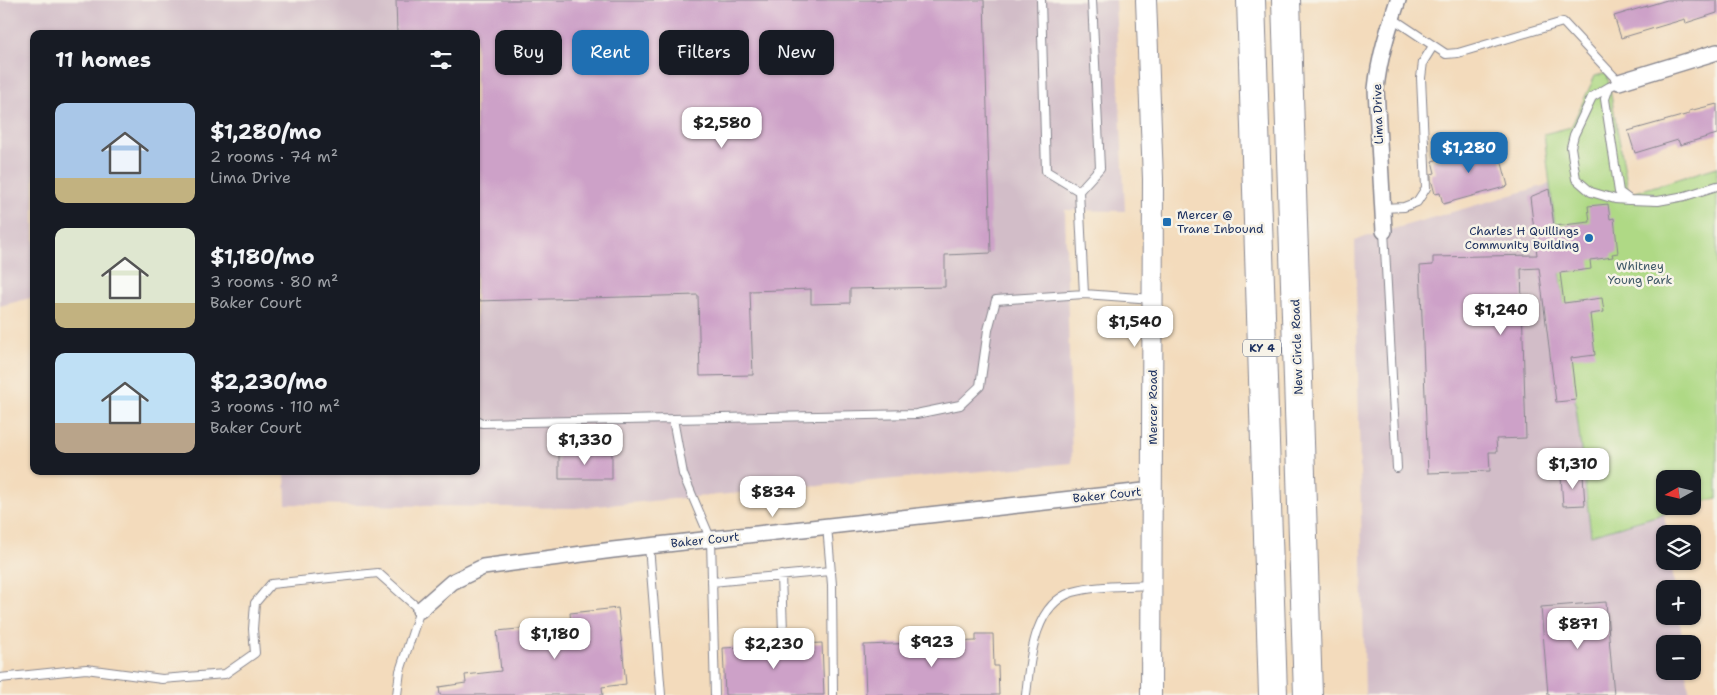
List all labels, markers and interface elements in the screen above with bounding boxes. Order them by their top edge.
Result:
chip: Buy [495,30,562,75]
chip: Rent [572,30,649,75]
chip: Filters [659,30,749,75]
chip: New [759,30,834,75]
text: 11 homes [55,46,151,74]
icon: filters [427,46,455,74]
street label: Lima Drive [1369,83,1387,145]
pin: $2,580 [681,106,763,149]
text: $2,580 [693,112,751,133]
text: $1,280/mo [210,118,322,146]
icon: home [95,123,155,183]
pin: $1,280 [1428,132,1510,174]
text: $1,280 [1442,137,1496,158]
text: 2 rooms · 74 m² [210,146,338,167]
text: Lima Drive [210,167,291,188]
place label: Mercer @ Trane Inbound [1177,207,1264,237]
marker: Mercer @ Trane Inbound [1161,216,1173,228]
place label: Charles H Quillings Community Building [1465,223,1579,253]
marker: Charles H Quillings Community Building [1583,232,1595,244]
text: $1,180/mo [210,243,315,271]
icon: home [95,248,155,308]
park label: Whitney Young Park [1608,258,1672,288]
text: 3 rooms · 80 m² [210,271,338,292]
text: Baker Court [210,292,302,313]
pin: $1,240 [1460,294,1542,336]
street label: New Circle Road [1287,298,1307,395]
text: $1,240 [1474,299,1528,320]
pin: $1,540 [1094,306,1176,348]
text: $1,540 [1108,311,1162,332]
road number: KY 4 [1243,339,1281,356]
text: $2,230/mo [210,368,328,396]
street label: Mercer Road [1145,369,1161,445]
icon: home [95,373,155,433]
text: 3 rooms · 110 m² [210,396,340,417]
text: Baker Court [210,417,302,438]
pin: $1,330 [544,424,626,466]
text: $1,330 [558,429,612,450]
pin: $1,310 [1532,448,1614,490]
text: $1,310 [1548,453,1598,474]
north arrow [1656,470,1701,515]
map controls [1656,470,1701,680]
pin: $834 [743,476,803,518]
text: $834 [751,481,795,502]
street label: Baker Court [1072,483,1142,507]
button: layers [1656,525,1701,570]
street label: Baker Court [670,528,740,552]
button: + [1656,580,1701,625]
pin: $871 [1548,608,1608,650]
text: $871 [1558,613,1598,634]
pin: $1,180 [514,618,596,660]
text: $1,180 [530,623,580,644]
pin: $923 [902,626,962,668]
pin: $2,230 [733,628,815,670]
text: $923 [910,631,954,652]
text: $2,230 [744,633,804,654]
button: − [1656,635,1701,680]

